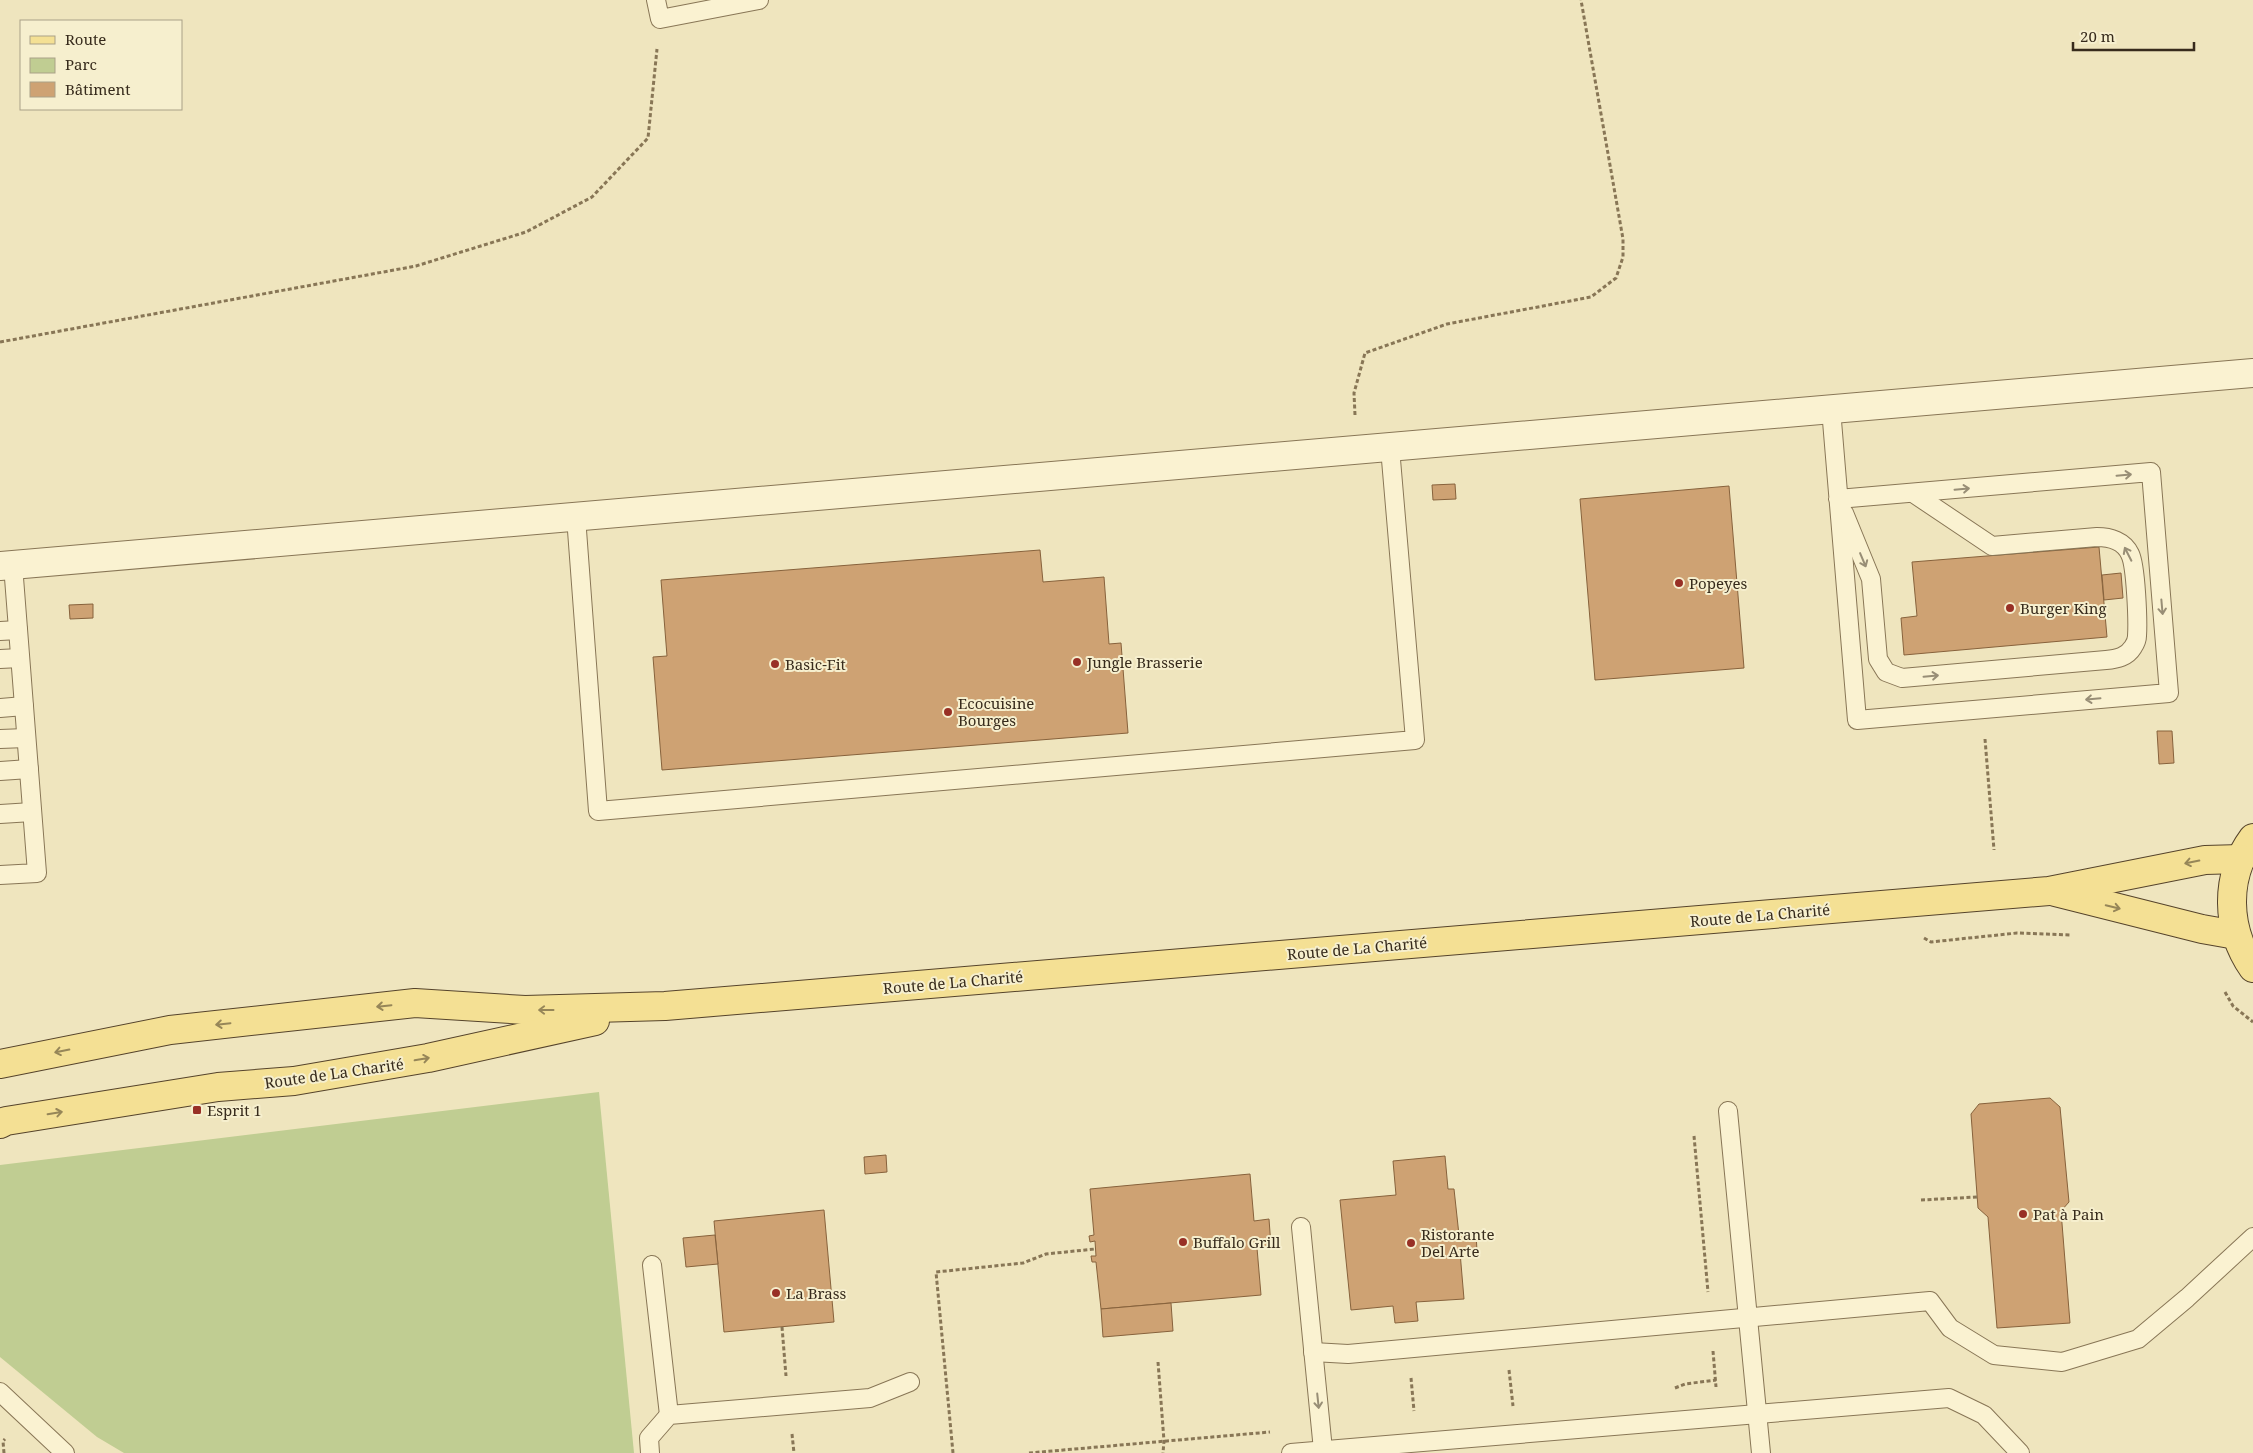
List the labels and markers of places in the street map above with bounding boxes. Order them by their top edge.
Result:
place label: Popeyes [1689,573,1747,593]
marker: Popeyes [1673,577,1685,589]
place label: Burger King [2020,598,2107,618]
marker: Burger King [2004,602,2016,614]
place label: Jungle Brasserie [1086,652,1203,672]
place label: Basic-Fit [785,654,846,674]
marker: Jungle Brasserie [1071,656,1083,668]
marker: Basic-Fit [769,658,781,670]
place label: Ecocuisine Bourges [958,693,1034,730]
marker: Ecocuisine Bourges [942,706,954,718]
place label: Esprit 1 [207,1100,262,1120]
marker: Esprit 1 [191,1104,203,1116]
place label: Pat à Pain [2033,1204,2104,1224]
marker: Pat à Pain [2017,1208,2029,1220]
place label: Ristorante Del Arte [1421,1224,1495,1261]
place label: Buffalo Grill [1193,1232,1281,1252]
marker: Buffalo Grill [1177,1236,1189,1248]
marker: Ristorante Del Arte [1405,1237,1417,1249]
place label: La Brass [786,1283,846,1303]
marker: La Brass [770,1287,782,1299]

